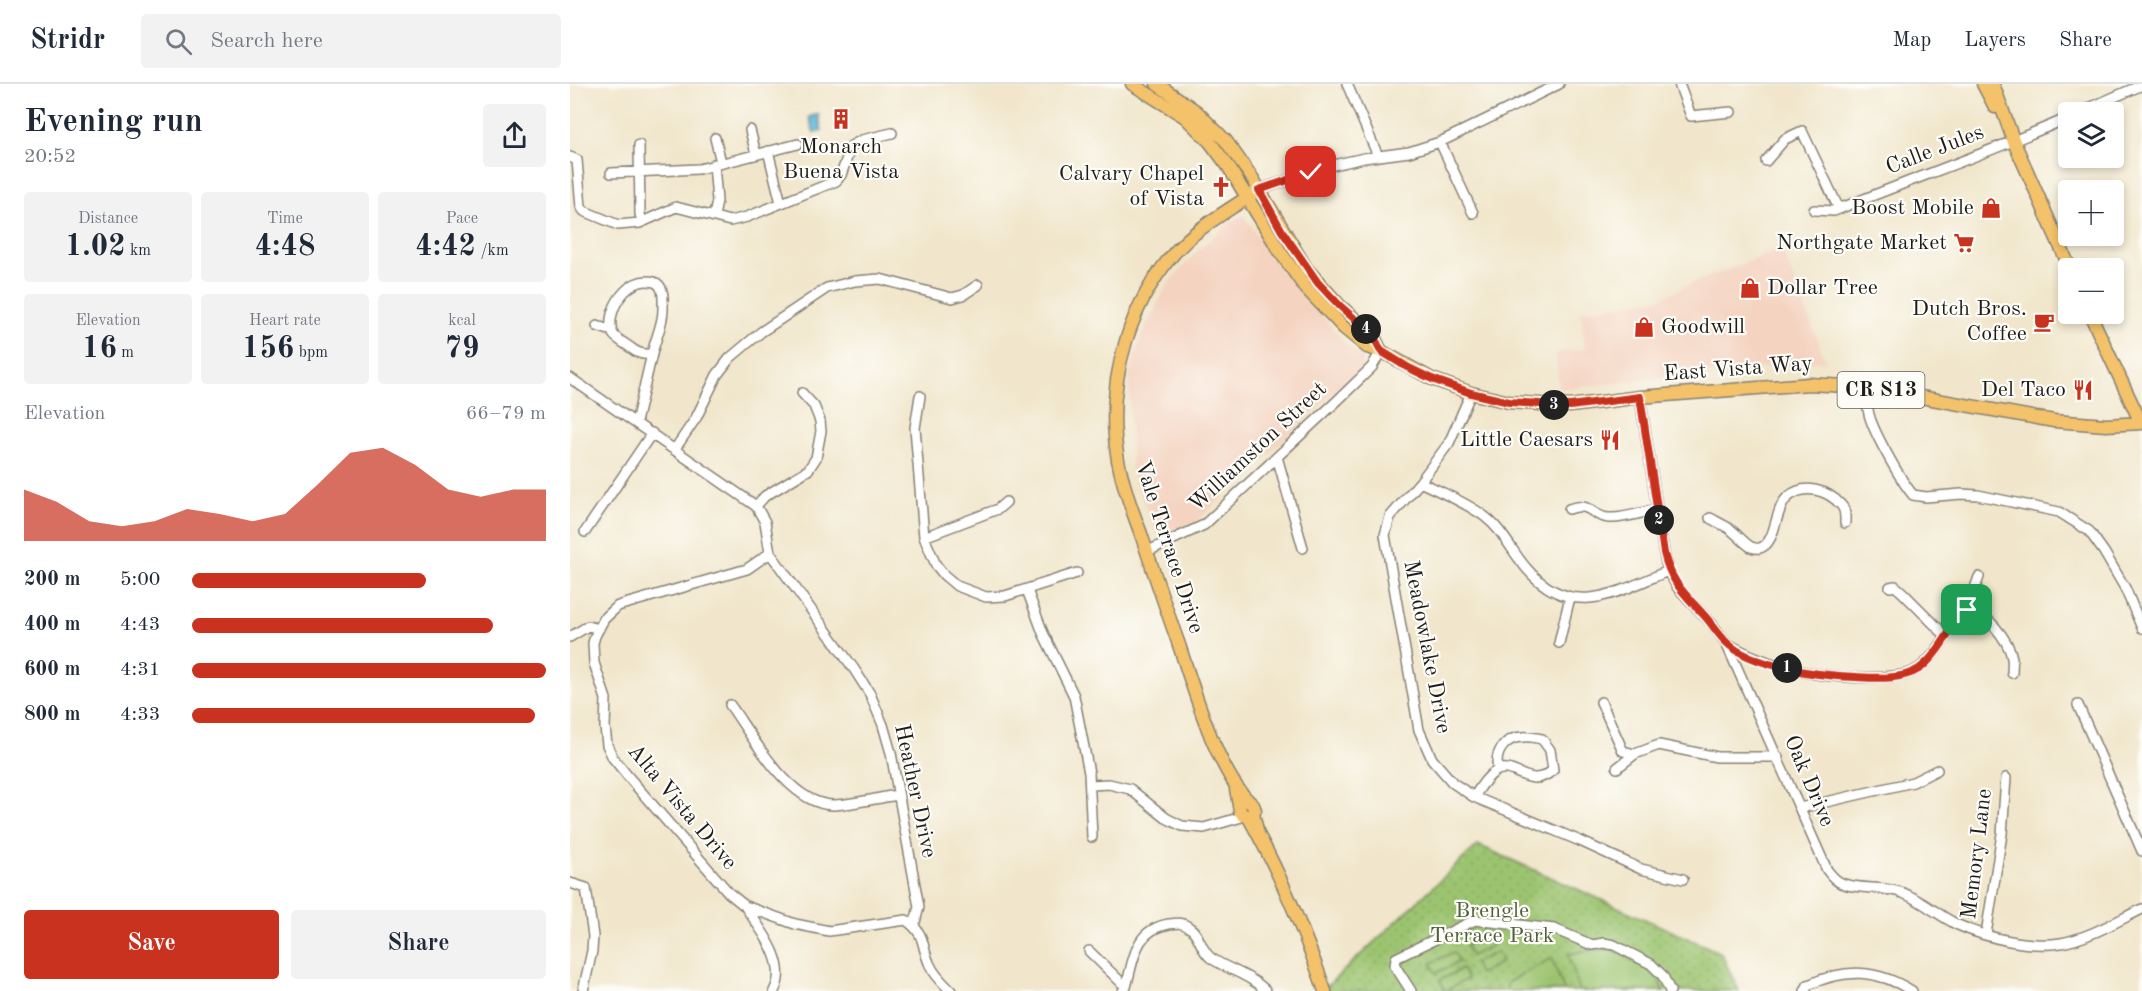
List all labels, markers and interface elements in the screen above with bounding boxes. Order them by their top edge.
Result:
search box [141,14,561,68]
icon: search [162,25,195,58]
text: Stridr [30,27,105,55]
text: Search here [210,30,323,52]
text: Map [1892,30,1931,51]
text: Layers [1964,30,2026,51]
text: Share [2059,30,2112,51]
map controls [2058,102,2124,324]
button: layers [2058,102,2124,168]
button: share [483,104,546,167]
text: Evening run [24,106,203,139]
building icon: Monarch Buena Vista [829,107,853,131]
street label: Calle Jules [1883,121,1987,179]
place label: Monarch Buena Vista [783,136,899,183]
pin [1285,146,1336,197]
text: 20:52 [24,147,76,167]
icon: check [1294,155,1327,188]
place label: Calvary Chapel of Vista [1059,163,1204,210]
church icon: Calvary Chapel of Vista [1209,175,1233,199]
button: + [2058,180,2124,246]
shop icon: Boost Mobile [1979,196,2003,220]
place label: Boost Mobile [1851,197,1974,219]
text: Distance [78,211,138,227]
text: Time [267,211,303,227]
text: Pace [446,211,478,227]
supermarket icon: Northgate Market [1952,231,1976,255]
text: 1.02 [65,232,126,262]
text: 4:48 [255,232,315,262]
text: 4:42 [415,232,476,262]
place label: Northgate Market [1776,232,1947,254]
text: km [126,243,151,259]
text: /km [476,243,509,259]
button: − [2058,258,2124,324]
shop icon: Dollar Tree [1738,276,1762,300]
place label: Dollar Tree [1767,277,1878,299]
place label: Dutch Bros. Coffee [1912,298,2027,345]
cafe icon: Dutch Bros. Coffee [2032,310,2056,334]
text: Elevation [75,313,141,329]
text: Heart rate [249,313,321,329]
text: kcal [448,313,476,329]
pin: 4 [1351,314,1381,344]
shop icon: Goodwill [1632,315,1656,339]
place label: Goodwill [1661,316,1745,338]
text: 4 [1361,321,1371,337]
text: 16 [82,334,117,364]
text: 156 [242,334,294,364]
text: 79 [445,334,479,364]
text: m [117,345,134,361]
text: bpm [294,345,328,361]
street label: East Vista Way [1663,353,1814,385]
road number: CR S13 [1838,372,1924,408]
street label: Williamston Street [1185,378,1331,516]
restaurant icon: Del Taco [2071,378,2095,402]
place label: Del Taco [1981,379,2066,401]
pin: 3 [1539,390,1569,420]
text: 3 [1549,397,1559,413]
text: Elevation [24,404,105,424]
text: 66–79 m [466,404,546,424]
restaurant icon: Little Caesars [1598,428,1622,452]
place label: Little Caesars [1460,429,1593,451]
street label: Vale Terrace Drive [1131,458,1207,636]
pin: 2 [1644,505,1674,535]
text: 2 [1654,512,1664,528]
street label: Meadowlake Drive [1399,559,1455,735]
text: 200 m [24,570,80,590]
text: 5:00 [120,570,160,590]
pin [1941,584,1992,635]
icon: arrive [1950,593,1983,626]
text: 400 m [24,615,80,635]
text: 4:43 [120,615,160,635]
pin: 1 [1772,653,1802,683]
text: 600 m [24,660,80,680]
text: 4:31 [120,660,160,680]
text: 1 [1782,660,1792,676]
text: 800 m [24,705,80,725]
text: 4:33 [120,705,160,725]
street label: Heather Drive [890,722,940,860]
street label: Oak Drive [1780,732,1838,830]
street label: Alta Vista Drive [623,740,741,874]
street label: Memory Lane [1958,787,1996,921]
park label: Brengle Terrace Park [1430,900,1554,947]
button: Save [24,910,279,979]
button: Share [291,910,546,979]

